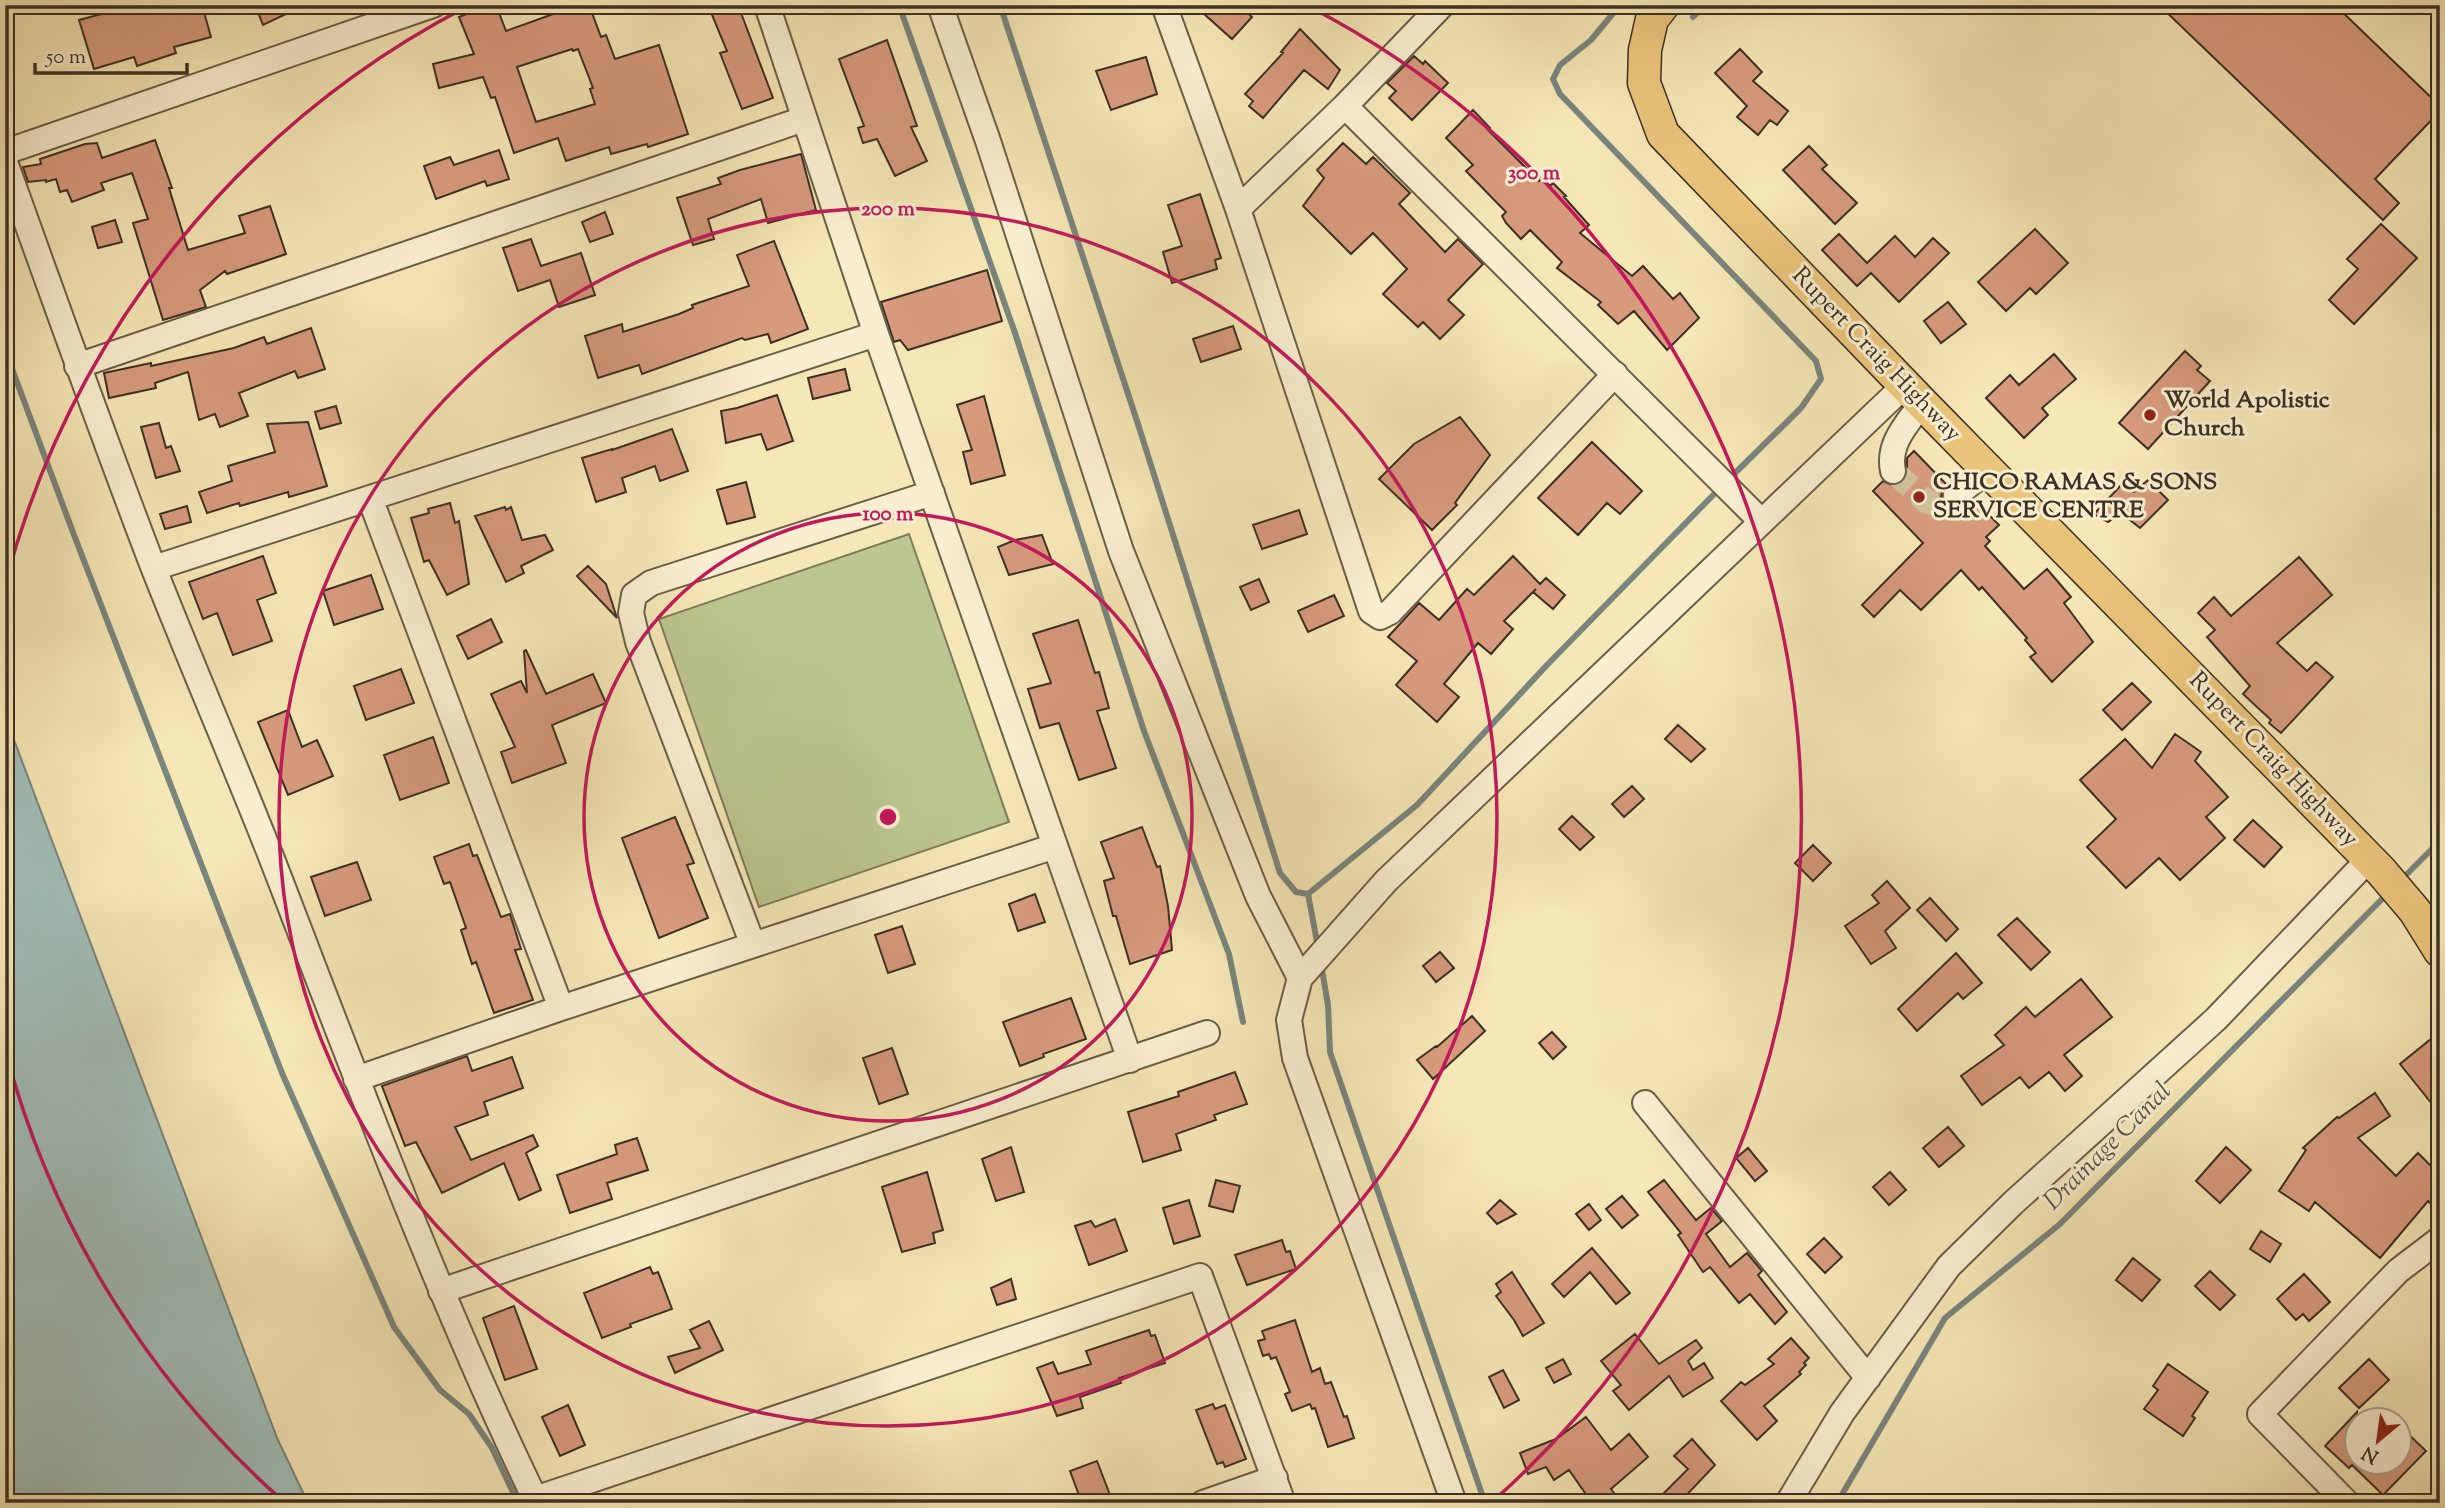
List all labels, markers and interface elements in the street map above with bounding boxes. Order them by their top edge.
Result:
scale bar [35,32,187,76]
text: 50 m [45,43,86,73]
text: 300 m [1508,159,1561,189]
text: 200 m [861,195,916,225]
street label: Rupert Craig Highway [1783,260,1969,450]
place label: World Apolistic Church [2164,384,2330,446]
marker: World Apolistic Church [2142,407,2158,423]
place label: CHICO RAMAS & SONS SERVICE CENTRE [1933,466,2217,528]
marker: CHICO RAMAS & SONS SERVICE CENTRE [1911,489,1927,505]
text: 100 m [863,500,914,530]
street label: Rupert Craig Highway [2180,665,2366,855]
centre of rings [876,805,900,829]
water label: Drainage Canal [2036,1074,2181,1219]
north arrow [2344,1406,2414,1476]
text: N [2358,1438,2384,1469]

